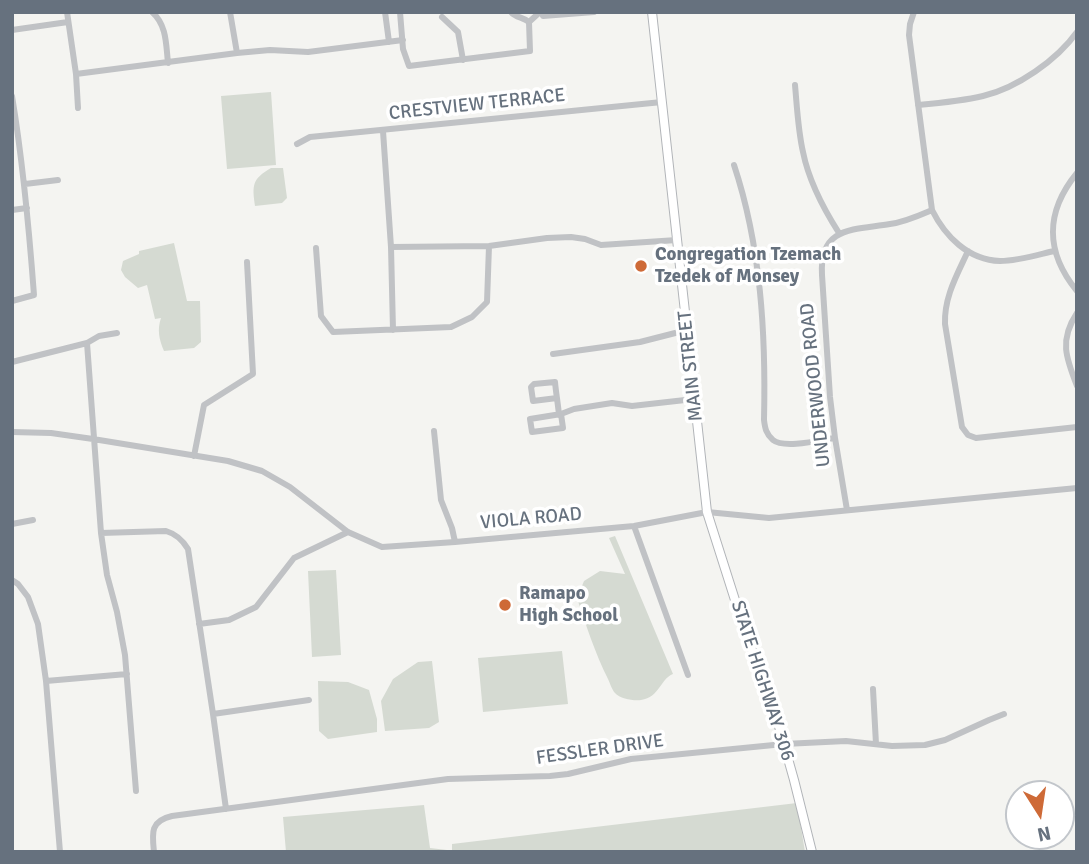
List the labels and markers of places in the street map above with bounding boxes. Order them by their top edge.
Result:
place label: Congregation Tzemach Tzedek of Monsey [655,244,841,288]
marker: Congregation Tzemach Tzedek of Monsey [633,258,649,274]
place label: Ramapo High School [519,583,618,627]
marker: Ramapo High School [497,597,513,613]

